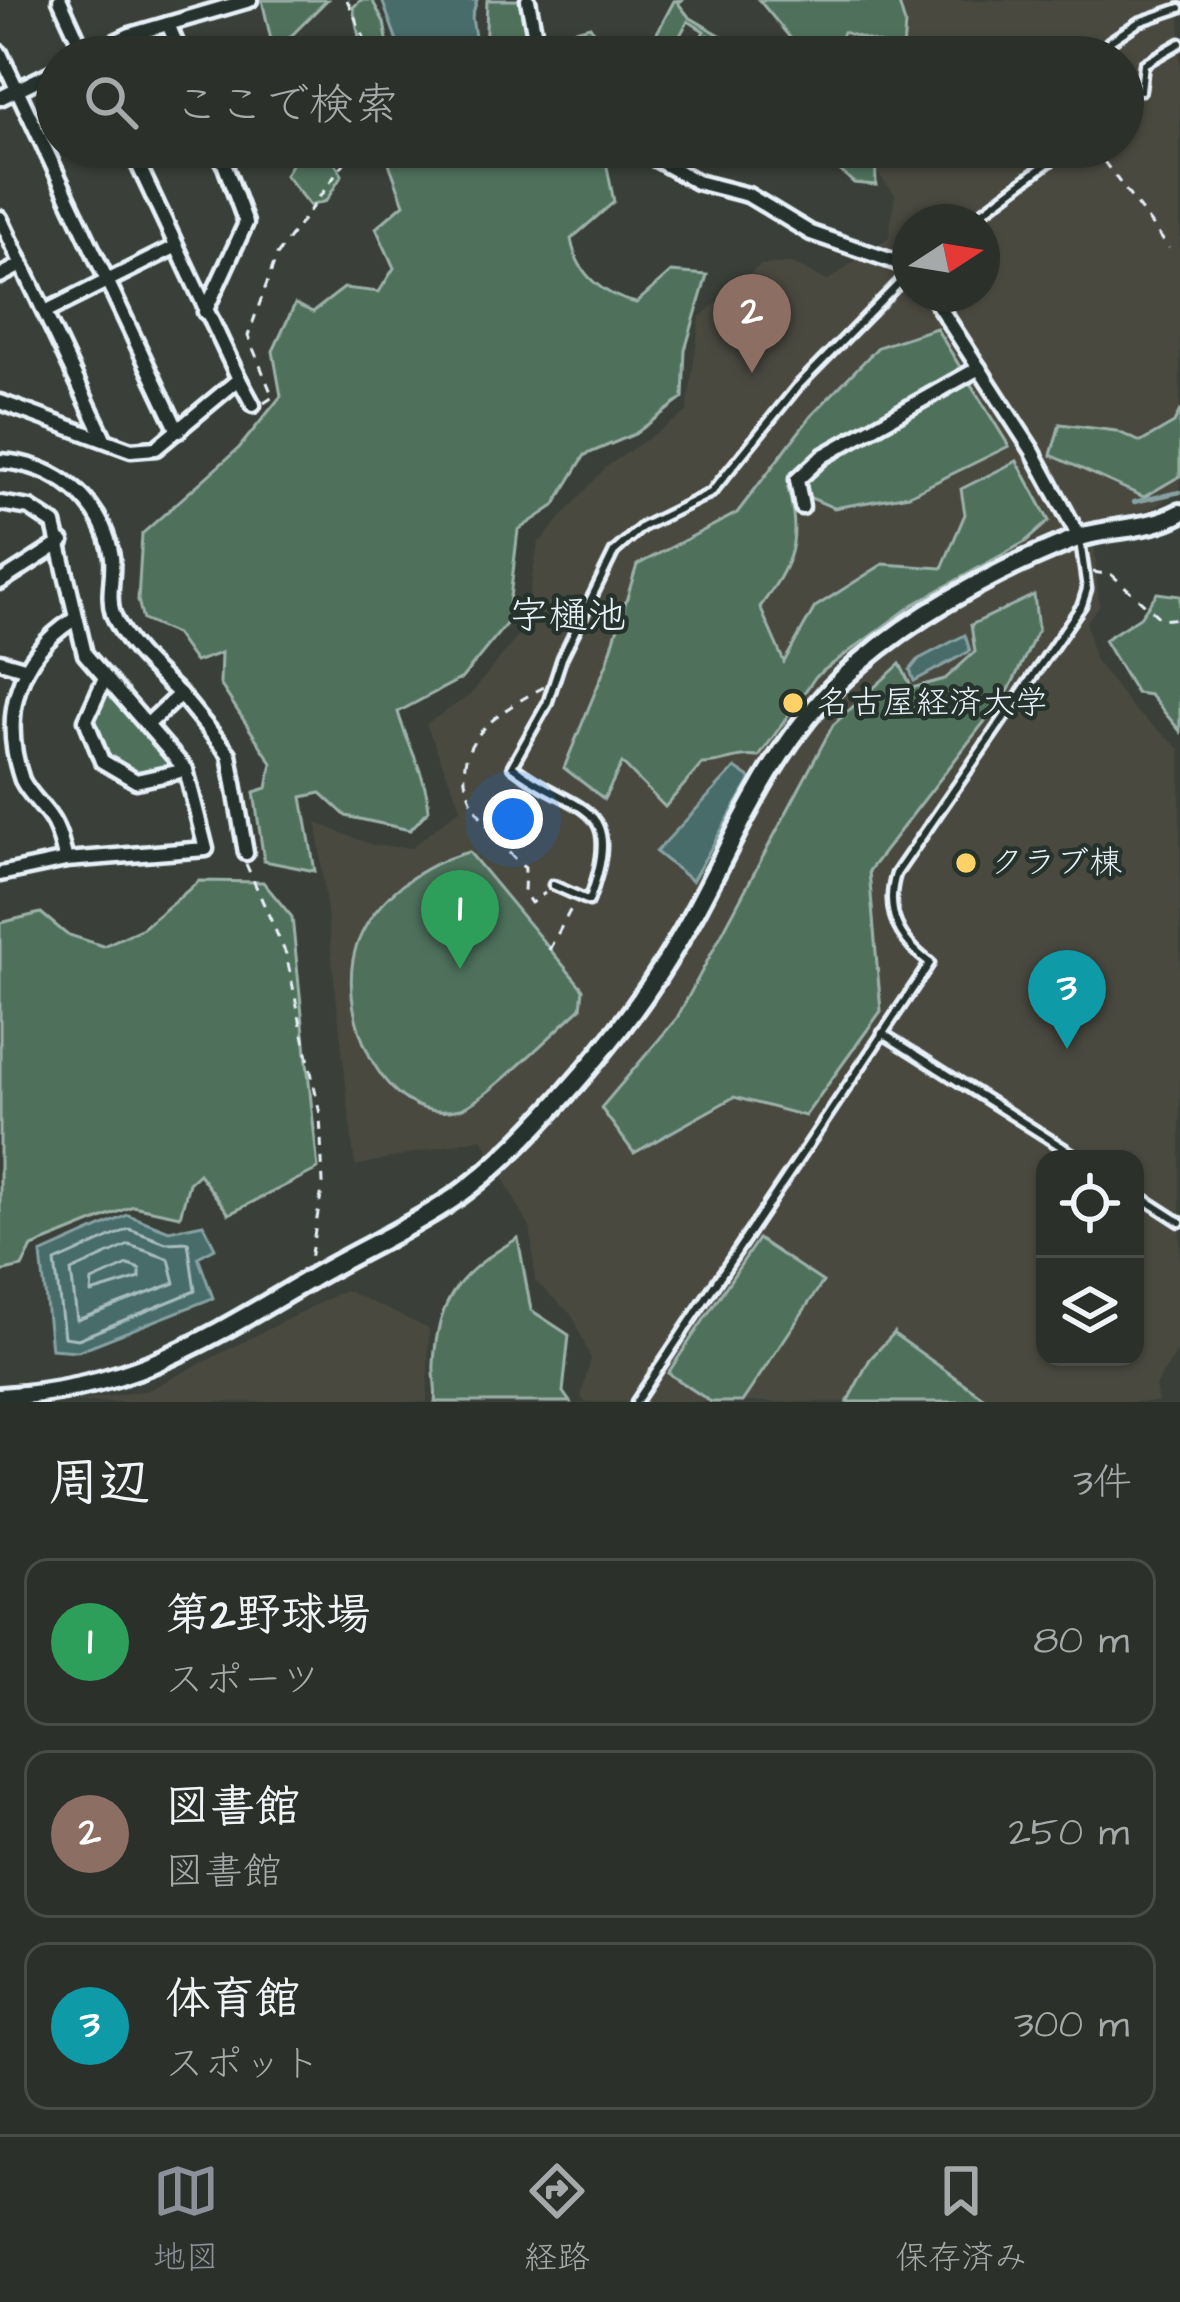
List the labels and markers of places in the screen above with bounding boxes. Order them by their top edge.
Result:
pin: 2 [713,274,791,373]
place label: 名古屋経済大学 [817,680,1048,726]
marker: 名古屋経済大学 [780,690,806,716]
place label: クラブ棟 [990,840,1122,886]
marker: クラブ棟 [953,850,979,876]
pin: 1 [421,870,499,969]
pin: 3 [1028,950,1106,1049]

